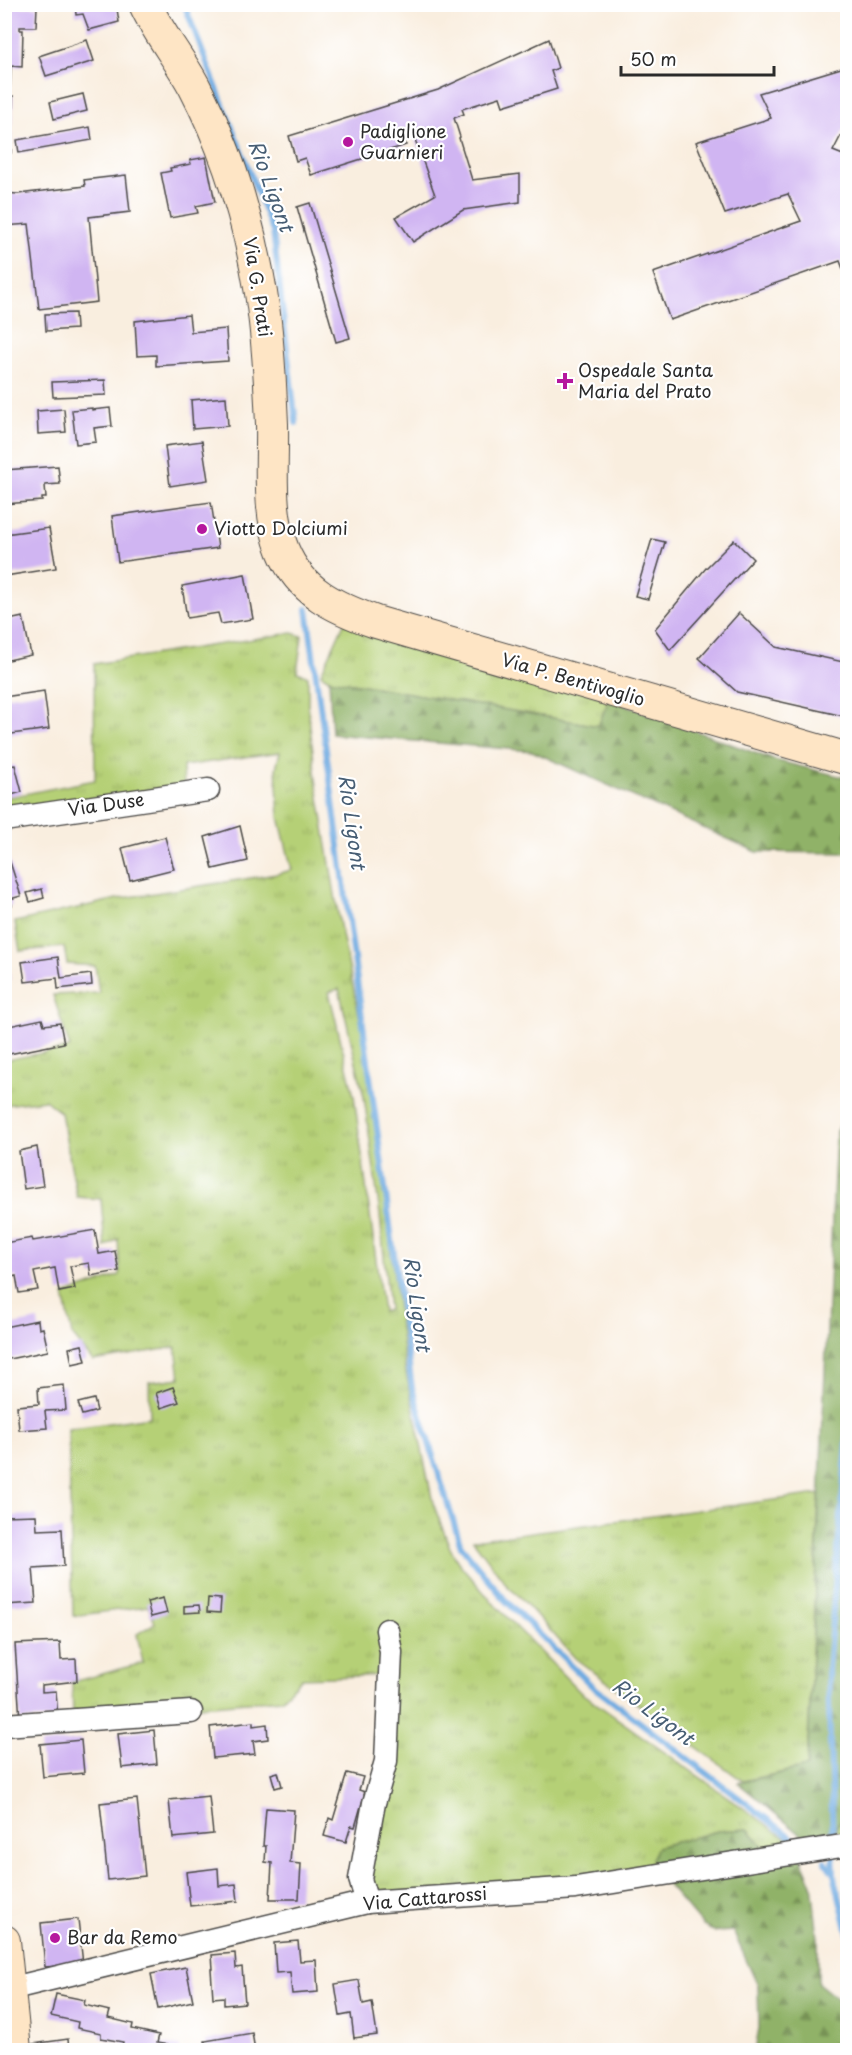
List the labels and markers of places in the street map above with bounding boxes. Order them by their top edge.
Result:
place label: Padiglione Guarnieri [360,117,447,165]
marker: Padiglione Guarnieri [341,135,355,149]
place label: Ospedale Santa Maria del Prato [578,356,714,404]
marker: Ospedale Santa Maria del Prato [556,372,574,390]
place label: Viotto Dolciumi [214,514,348,541]
marker: Viotto Dolciumi [195,522,209,536]
place label: Bar da Remo [67,1923,178,1950]
marker: Bar da Remo [48,1931,62,1945]

